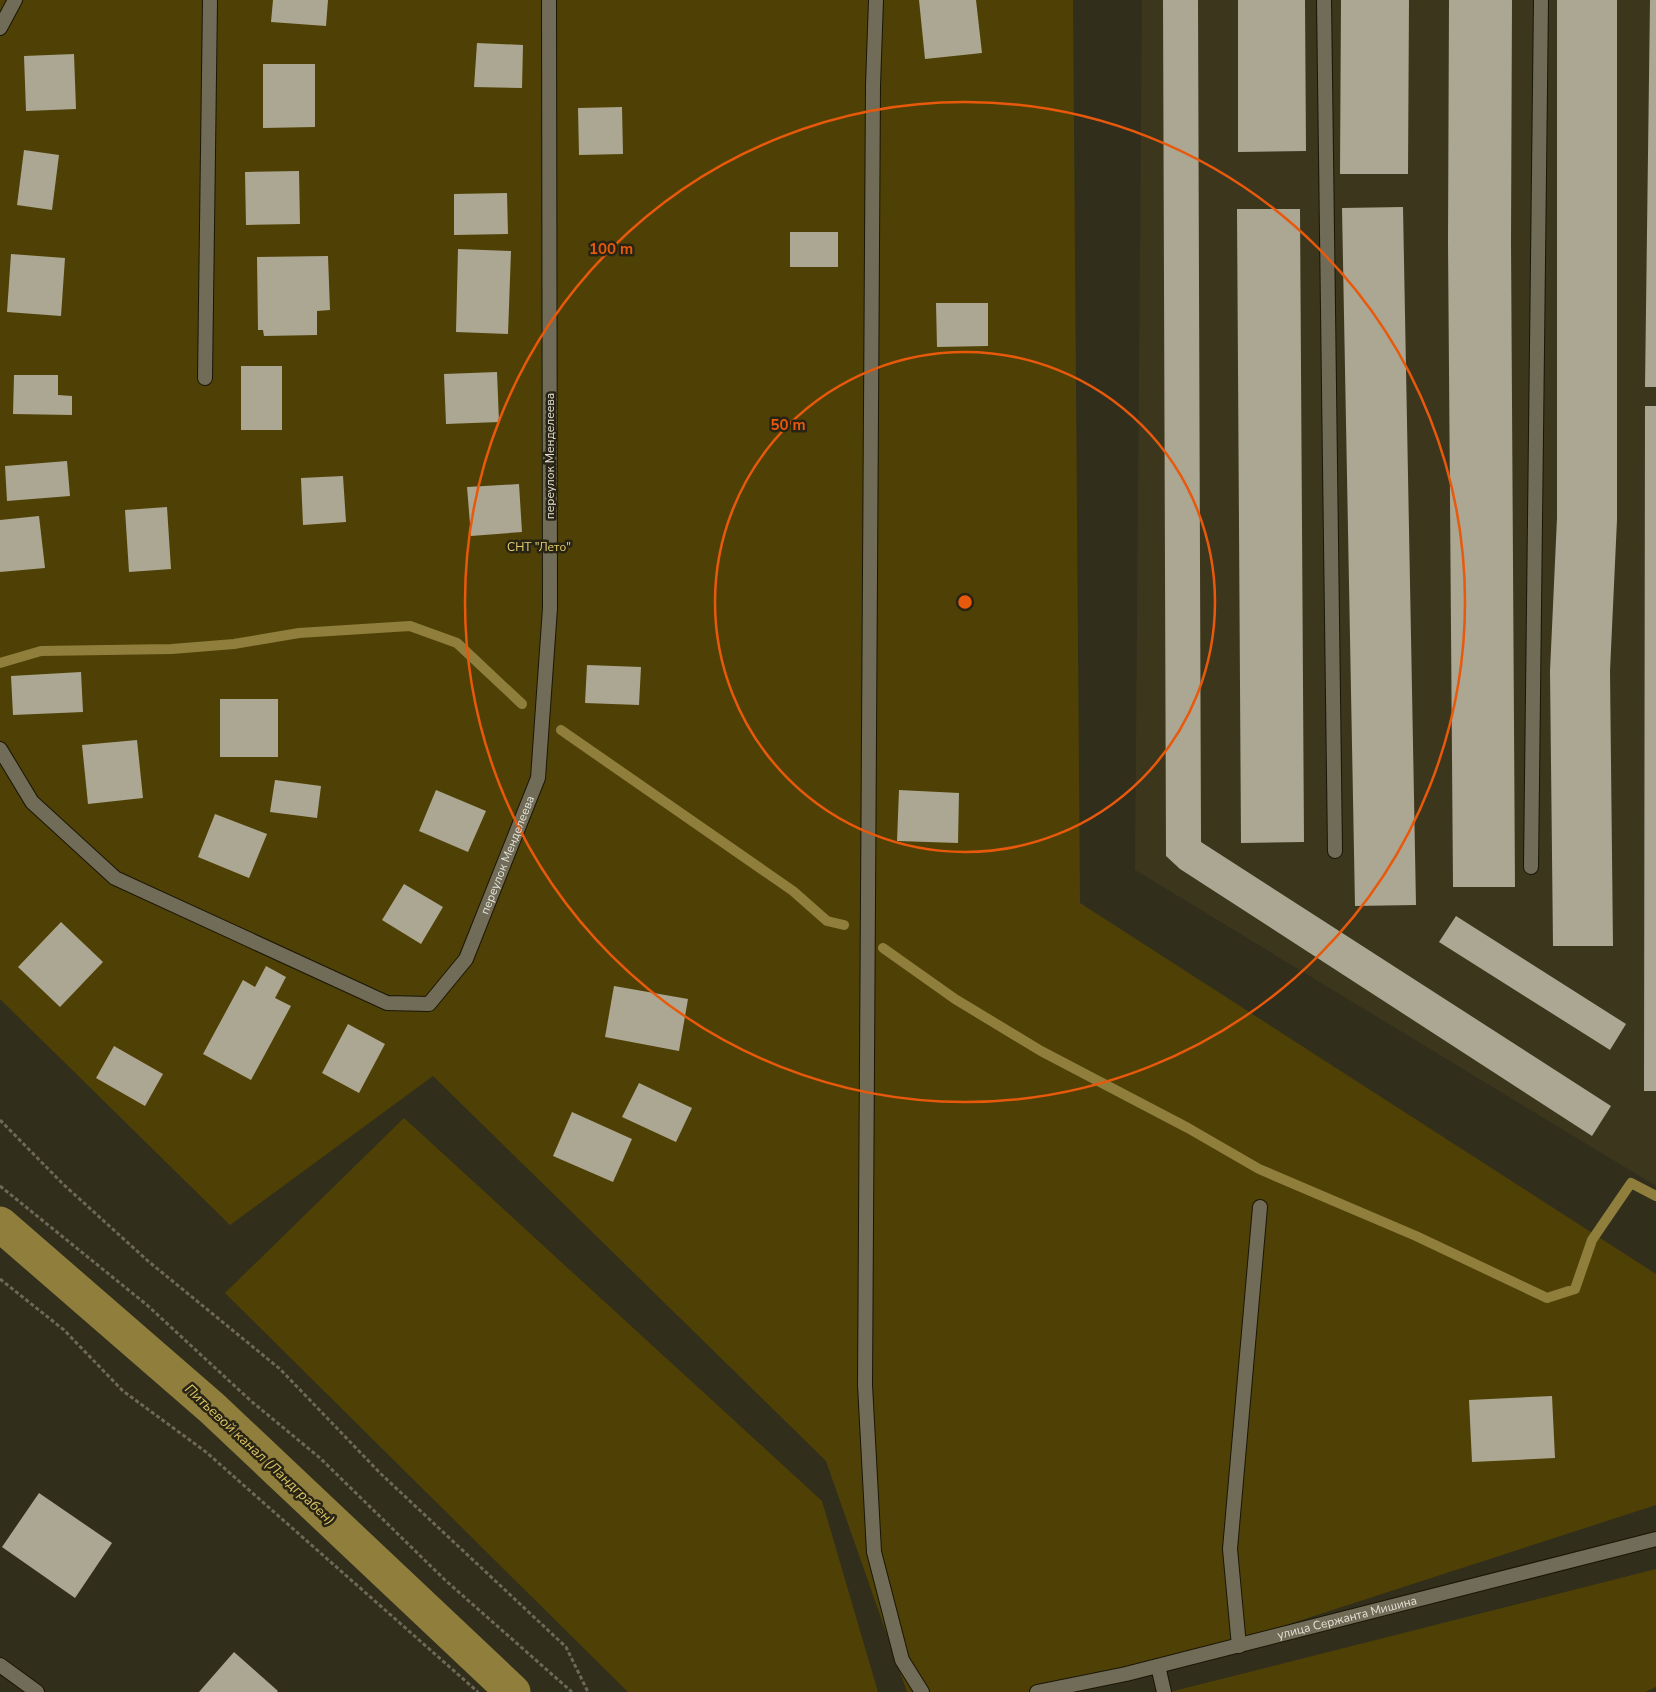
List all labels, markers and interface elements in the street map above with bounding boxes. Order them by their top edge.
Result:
text: 100 m [589,239,633,259]
street label: переулок Менделеева [542,393,558,519]
text: 50 m [770,415,806,435]
park label: СНТ "Лето" [507,539,571,555]
centre of rings [956,593,974,611]
street label: переулок Менделеева [477,793,538,917]
water label: Питьевой канал (Ландграбен) [181,1380,339,1529]
street label: улица Сержанта Мишина [1276,1592,1419,1643]

